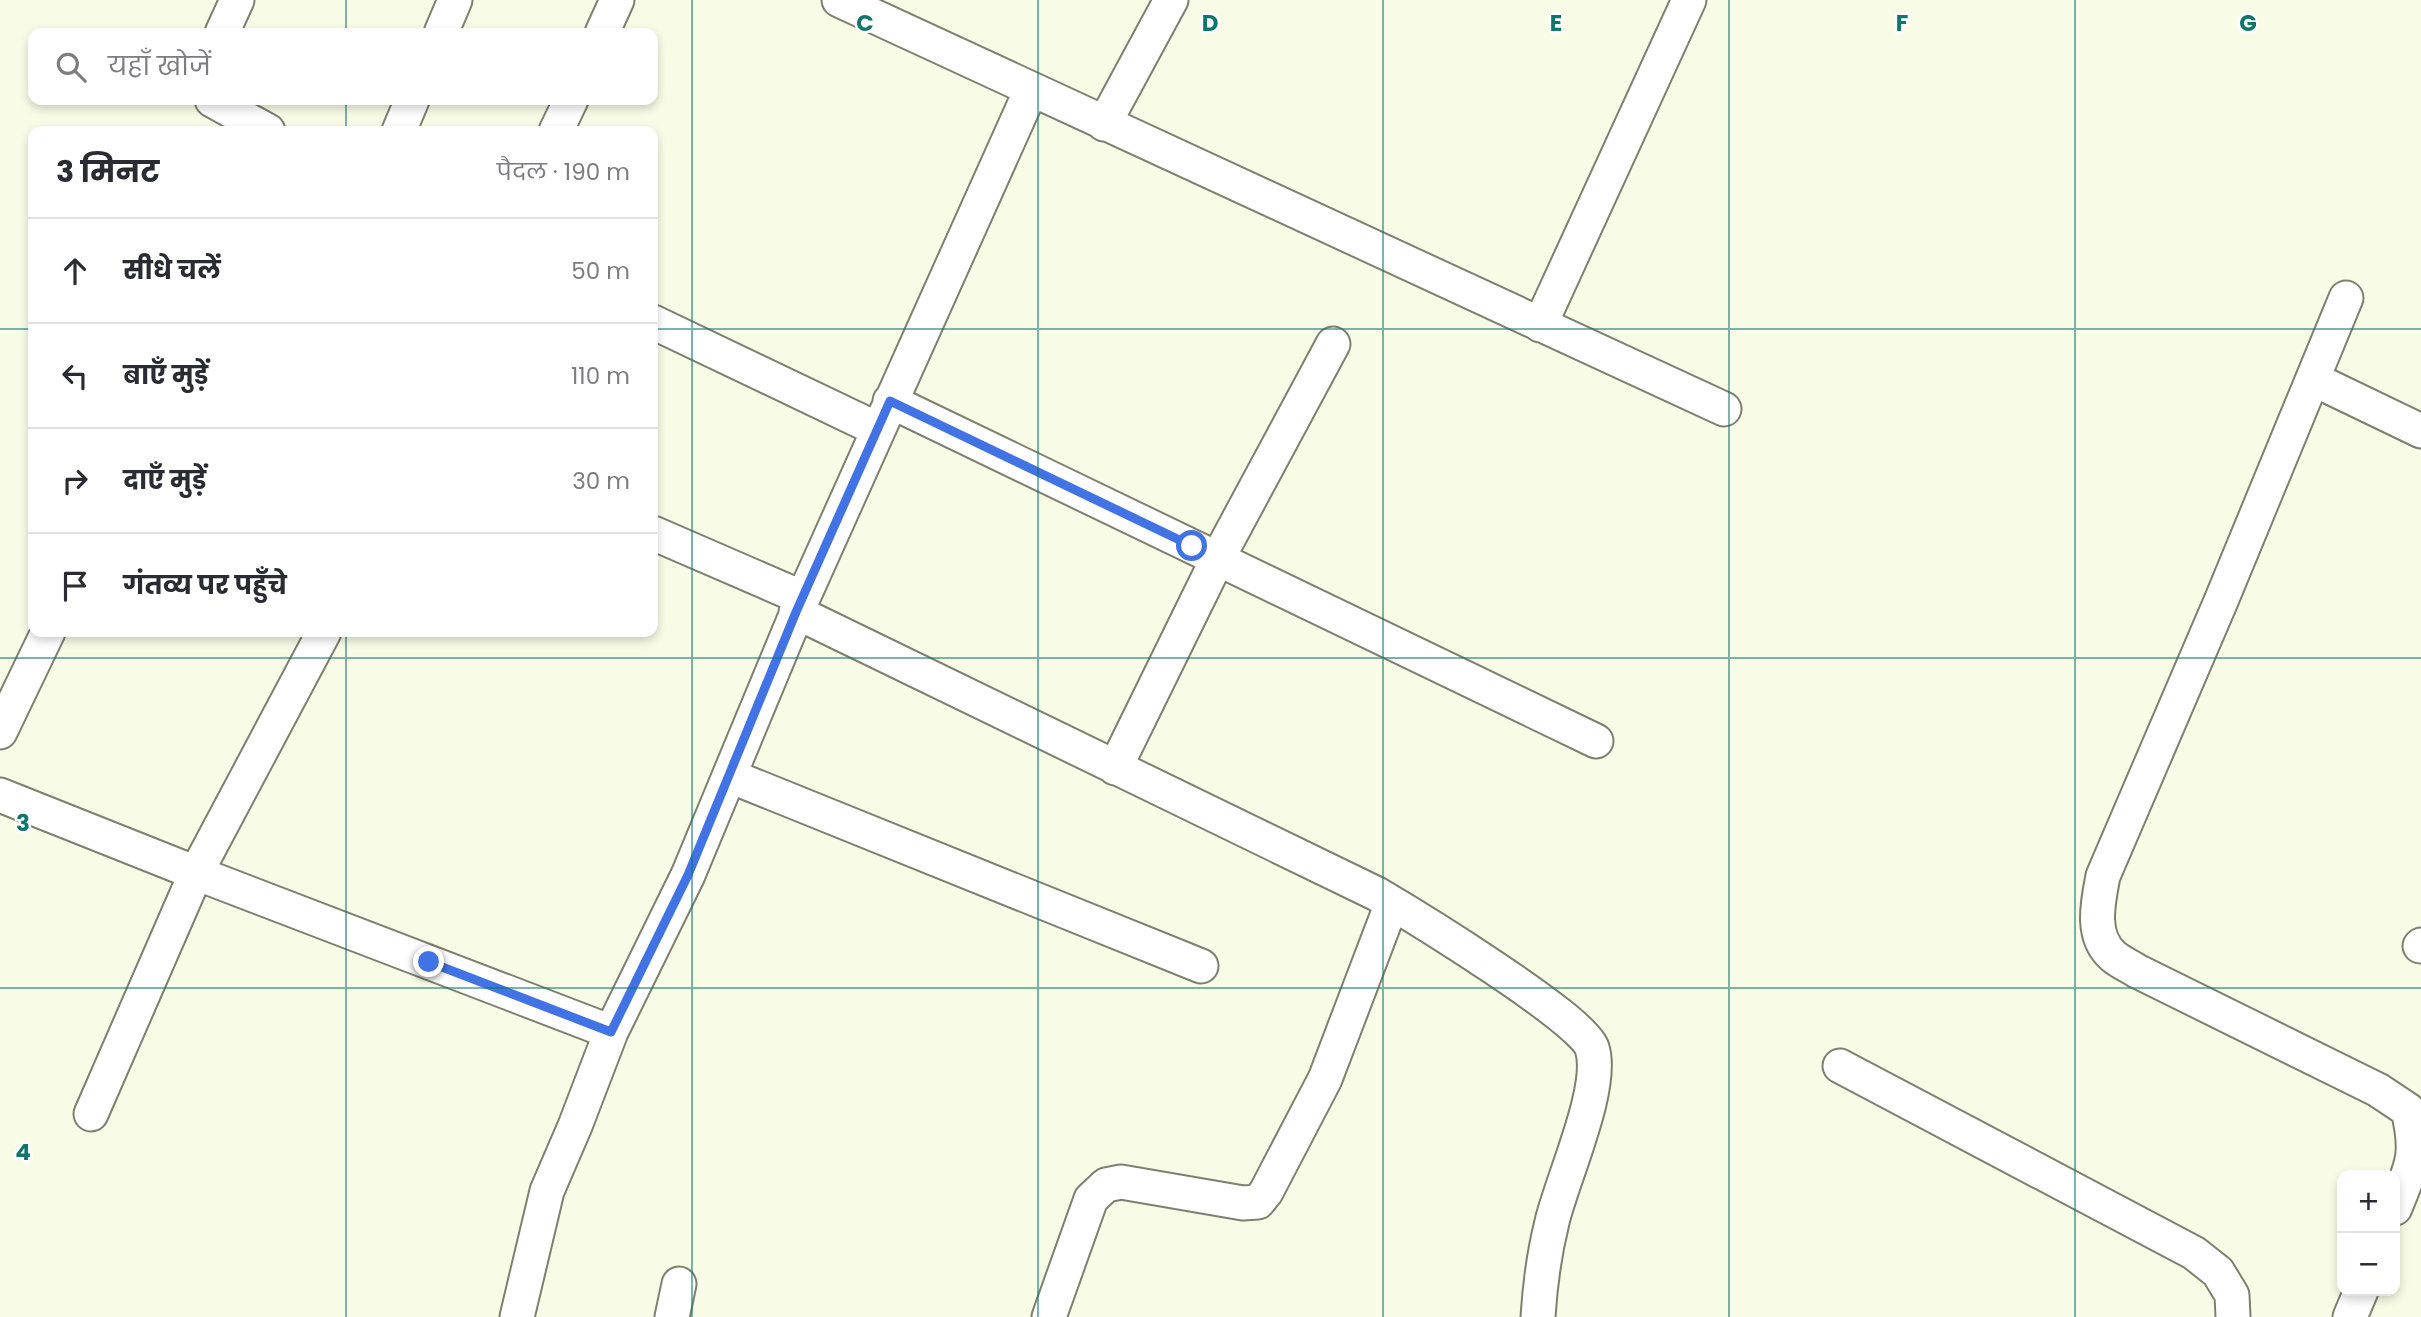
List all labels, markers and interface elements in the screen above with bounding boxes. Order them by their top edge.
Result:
text: C [856,7,874,39]
text: D [1202,7,1218,39]
text: E [1550,7,1562,39]
text: F [1896,7,1908,39]
text: G [2239,7,2257,39]
search box [28,28,658,105]
icon: search [52,48,90,86]
text: यहाँ खोजें [108,48,211,84]
text: 3 मिनट [56,150,159,193]
text: पैदल · 190 m [497,156,630,188]
icon: ahead [56,252,94,290]
text: सीधे चलें [123,252,221,288]
text: 50 m [571,255,630,287]
icon: left [56,357,94,395]
text: बाएँ मुड़ें [123,357,208,393]
text: 110 m [571,360,630,392]
icon: right [56,462,94,500]
text: दाएँ मुड़ें [123,462,206,498]
text: 30 m [572,465,630,497]
route start [1176,530,1207,561]
icon: arrive [56,567,94,605]
text: गंतव्य पर पहुँचे [123,567,287,603]
text: 3 [16,807,30,839]
route end [413,946,444,977]
text: 4 [15,1136,31,1168]
map controls [2337,1170,2400,1296]
button: + [2337,1170,2400,1233]
button: − [2337,1233,2400,1296]

